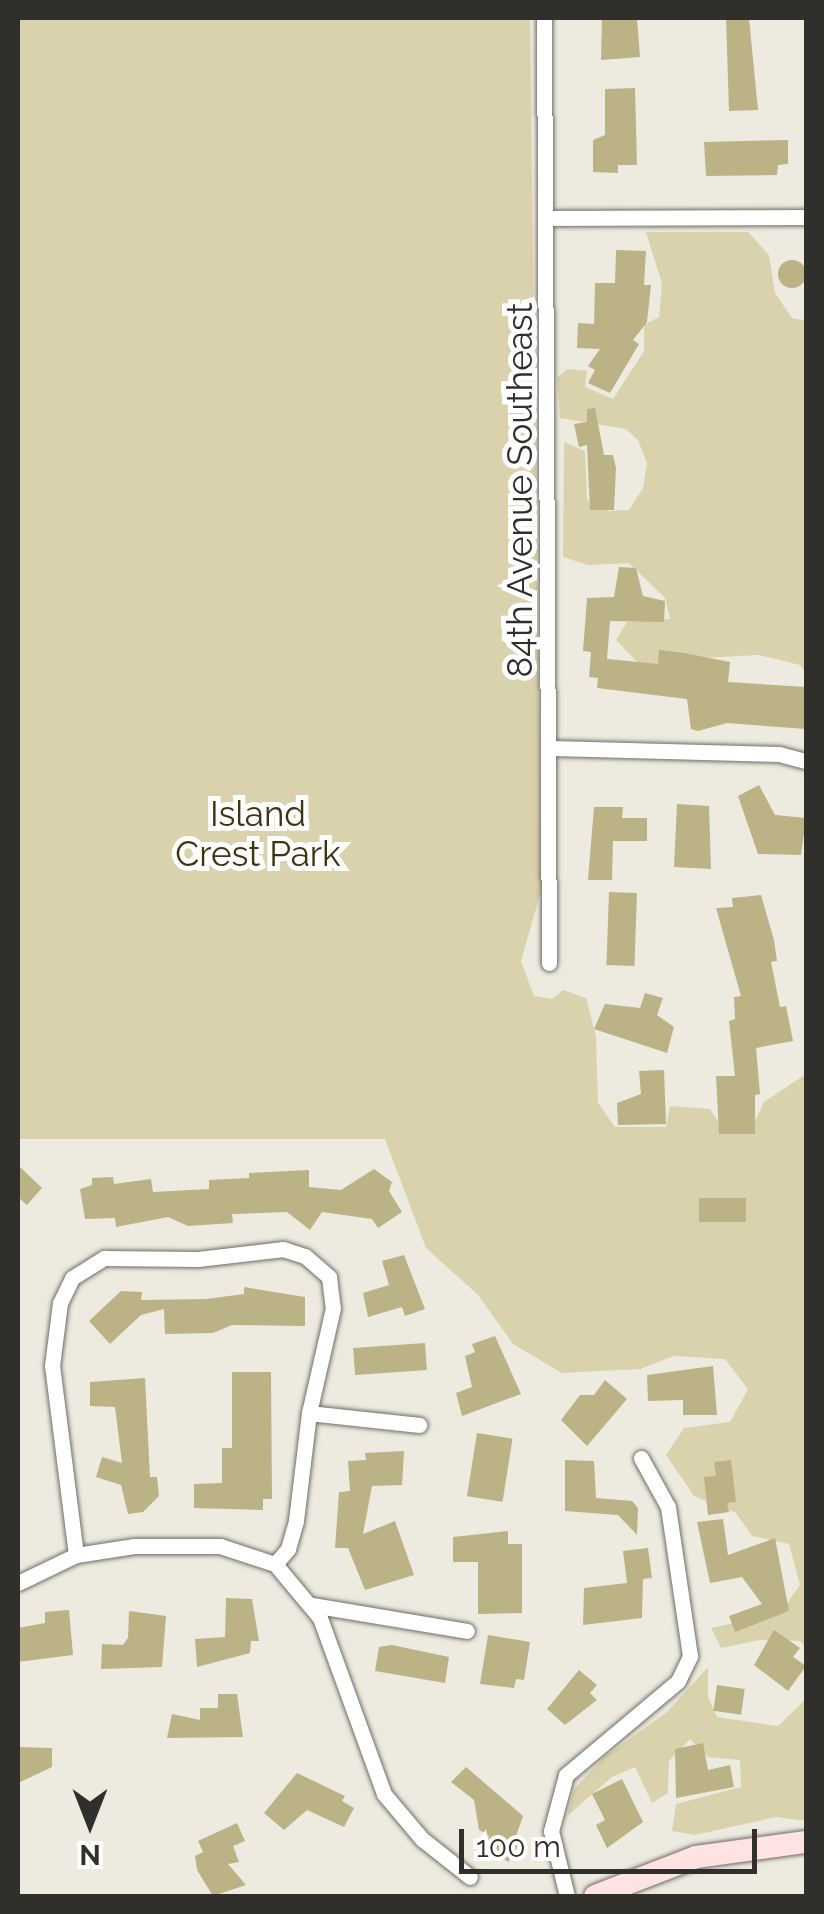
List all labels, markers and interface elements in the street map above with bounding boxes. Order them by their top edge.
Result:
street label: 84th Avenue Southeast [499,302,541,678]
park label: Island Crest Park [175,793,341,875]
north arrow [40,1774,140,1874]
scale bar [464,1809,762,1871]
text: 100 m [476,1829,561,1864]
text: N [79,1838,101,1871]

